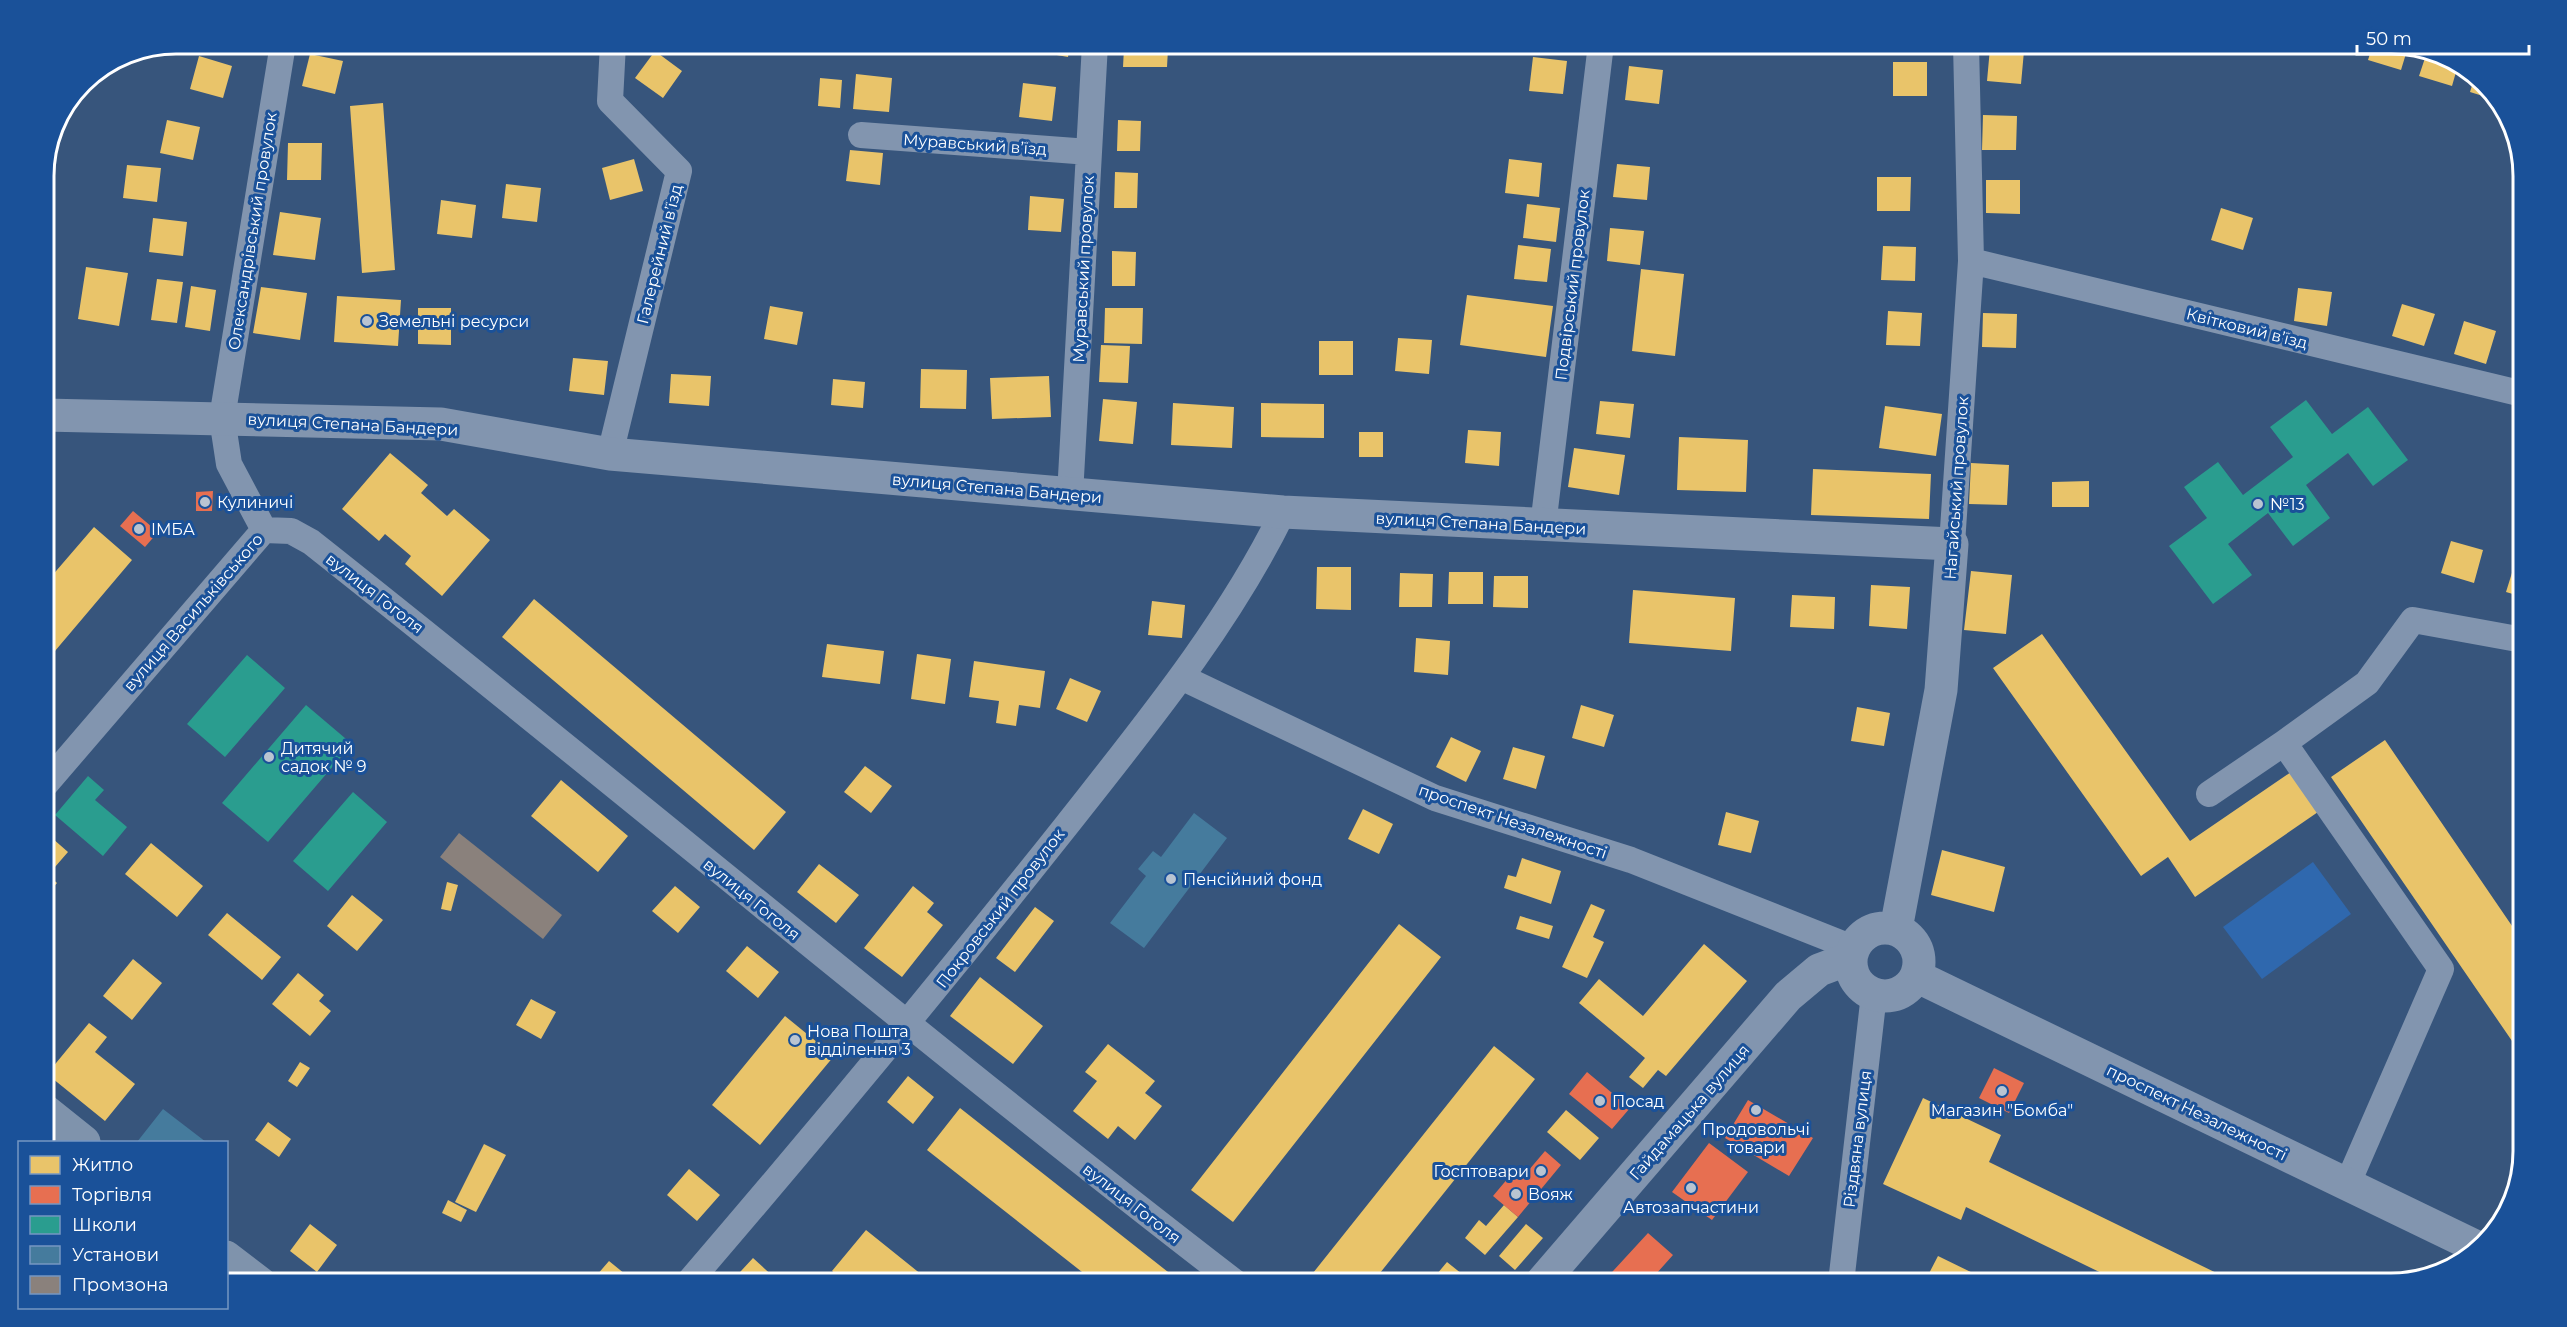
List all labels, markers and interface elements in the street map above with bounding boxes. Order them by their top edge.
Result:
scale bar [2357,18,2530,56]
text: 50 m [2366,28,2412,50]
street label: Олександрівський провулок [224,110,281,351]
street label: Муравський в’їзд [902,130,1048,159]
street label: Муравський провулок [1069,174,1098,363]
street label: Галерейний в’їзд [633,182,686,326]
street label: Подвірський провулок [1551,188,1594,382]
street label: Квітковий в’їзд [2184,304,2309,353]
place label: Земельні ресурси [379,312,529,331]
marker: Земельні ресурси [360,314,374,328]
street label: Нагайський провулок [1941,395,1972,580]
street label: вулиця Степана Бандери [247,409,459,440]
street label: вулиця Степана Бандери [891,470,1103,507]
place label: Кулиничі [217,493,293,512]
marker: Кулиничі [198,495,212,509]
place label: №13 [2270,495,2304,514]
marker: №13 [2251,497,2265,511]
street label: вулиця Степана Бандери [1375,508,1587,539]
place label: ІМБА [151,520,195,539]
marker: ІМБА [132,522,146,536]
street label: вулиця Васильківського [120,530,267,695]
street label: вулиця Гоголя [322,549,427,637]
place label: Дитячий садок № 9 [281,739,367,776]
marker: Дитячий садок № 9 [262,750,276,764]
street label: проспект Незалежності [1416,780,1610,863]
street label: Покровський провулок [932,824,1069,992]
street label: вулиця Гоголя [700,855,804,944]
place label: Пенсійний фонд [1183,870,1322,889]
marker: Пенсійний фонд [1164,872,1178,886]
place label: Нова Пошта відділення 3 [807,1022,911,1059]
marker: Нова Пошта відділення 3 [788,1033,802,1047]
street label: Гайдамацька вулиця [1625,1041,1753,1184]
street label: проспект Незалежності [2104,1060,2290,1164]
street label: Різдвяна вулиця [1840,1069,1875,1209]
marker: Магазин "Бомба" [1995,1084,2009,1098]
place label: Посад [1612,1092,1664,1111]
marker: Посад [1593,1094,1607,1108]
place label: Магазин "Бомба" [1931,1101,2073,1120]
marker: Продовольчі товари [1749,1103,1763,1117]
place label: Продовольчі товари [1702,1120,1810,1157]
legend [18,1141,228,1309]
text: Житло [72,1154,133,1176]
street label: вулиця Гоголя [1079,1159,1184,1247]
place label: Госптовари [1433,1162,1529,1181]
marker: Госптовари [1534,1164,1548,1178]
marker: Автозапчастини [1684,1181,1698,1195]
text: Торгівля [72,1184,152,1206]
place label: Вояж [1528,1185,1573,1204]
marker: Вояж [1509,1187,1523,1201]
place label: Автозапчастини [1623,1198,1759,1217]
text: Школи [72,1214,137,1236]
text: Установи [72,1244,159,1266]
text: Промзона [72,1274,169,1296]

